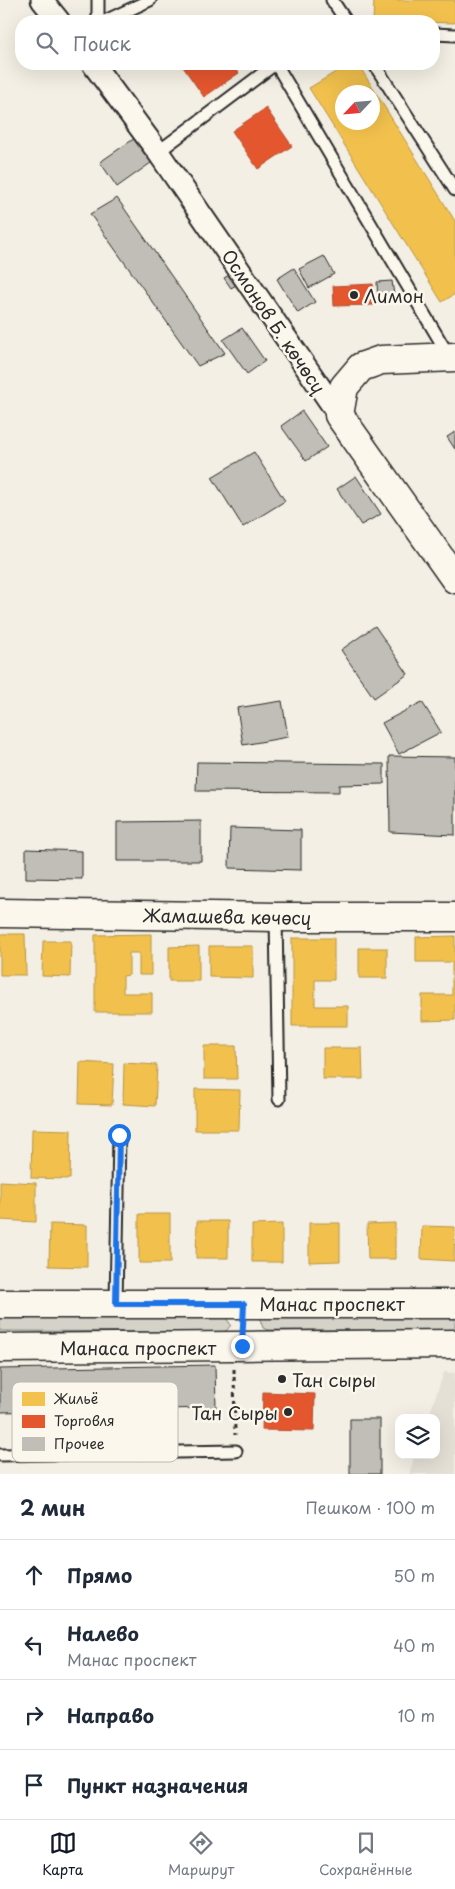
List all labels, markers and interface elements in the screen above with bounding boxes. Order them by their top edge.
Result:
search box [15,15,440,70]
icon: search [33,29,61,57]
text: Поиск [73,29,131,57]
north arrow [335,85,380,130]
street label: Осмонов Б. көчөсү [216,244,333,399]
place label: Лимон [364,282,424,309]
marker: Лимон [348,289,360,301]
street label: Жамашева көчөсү [143,901,312,931]
route start [108,1124,131,1147]
street label: Манас проспект [259,1290,405,1317]
street label: Манаса проспект [60,1334,217,1361]
route end [231,1335,254,1358]
place label: Тан сыры [292,1366,376,1393]
marker: Тан сыры [276,1373,288,1385]
legend [12,1382,178,1462]
text: Жильё [53,1388,98,1409]
place label: Тан Сыры [191,1399,278,1426]
marker: Тан Сыры [282,1406,294,1418]
text: Торговля [54,1410,115,1431]
map controls [395,1414,440,1459]
button: layers [395,1414,440,1459]
text: Прочее [54,1433,105,1454]
text: 2 мин [20,1491,85,1523]
text: Пешком · 100 m [305,1495,435,1519]
icon: ahead [20,1561,48,1589]
text: Прямо [67,1561,132,1589]
text: 50 m [394,1563,435,1587]
text: Налево [67,1619,139,1647]
icon: left [20,1631,48,1659]
text: 40 m [393,1633,435,1657]
text: Манас проспект [67,1647,196,1671]
icon: right [20,1701,48,1729]
text: Направо [67,1701,154,1729]
text: 10 m [398,1703,435,1727]
icon: arrive [20,1771,48,1799]
text: Пункт назначения [67,1771,248,1799]
tab: Карта [42,1829,83,1880]
tab: Маршрут [168,1829,234,1880]
tab: Сохранённые [319,1829,413,1880]

